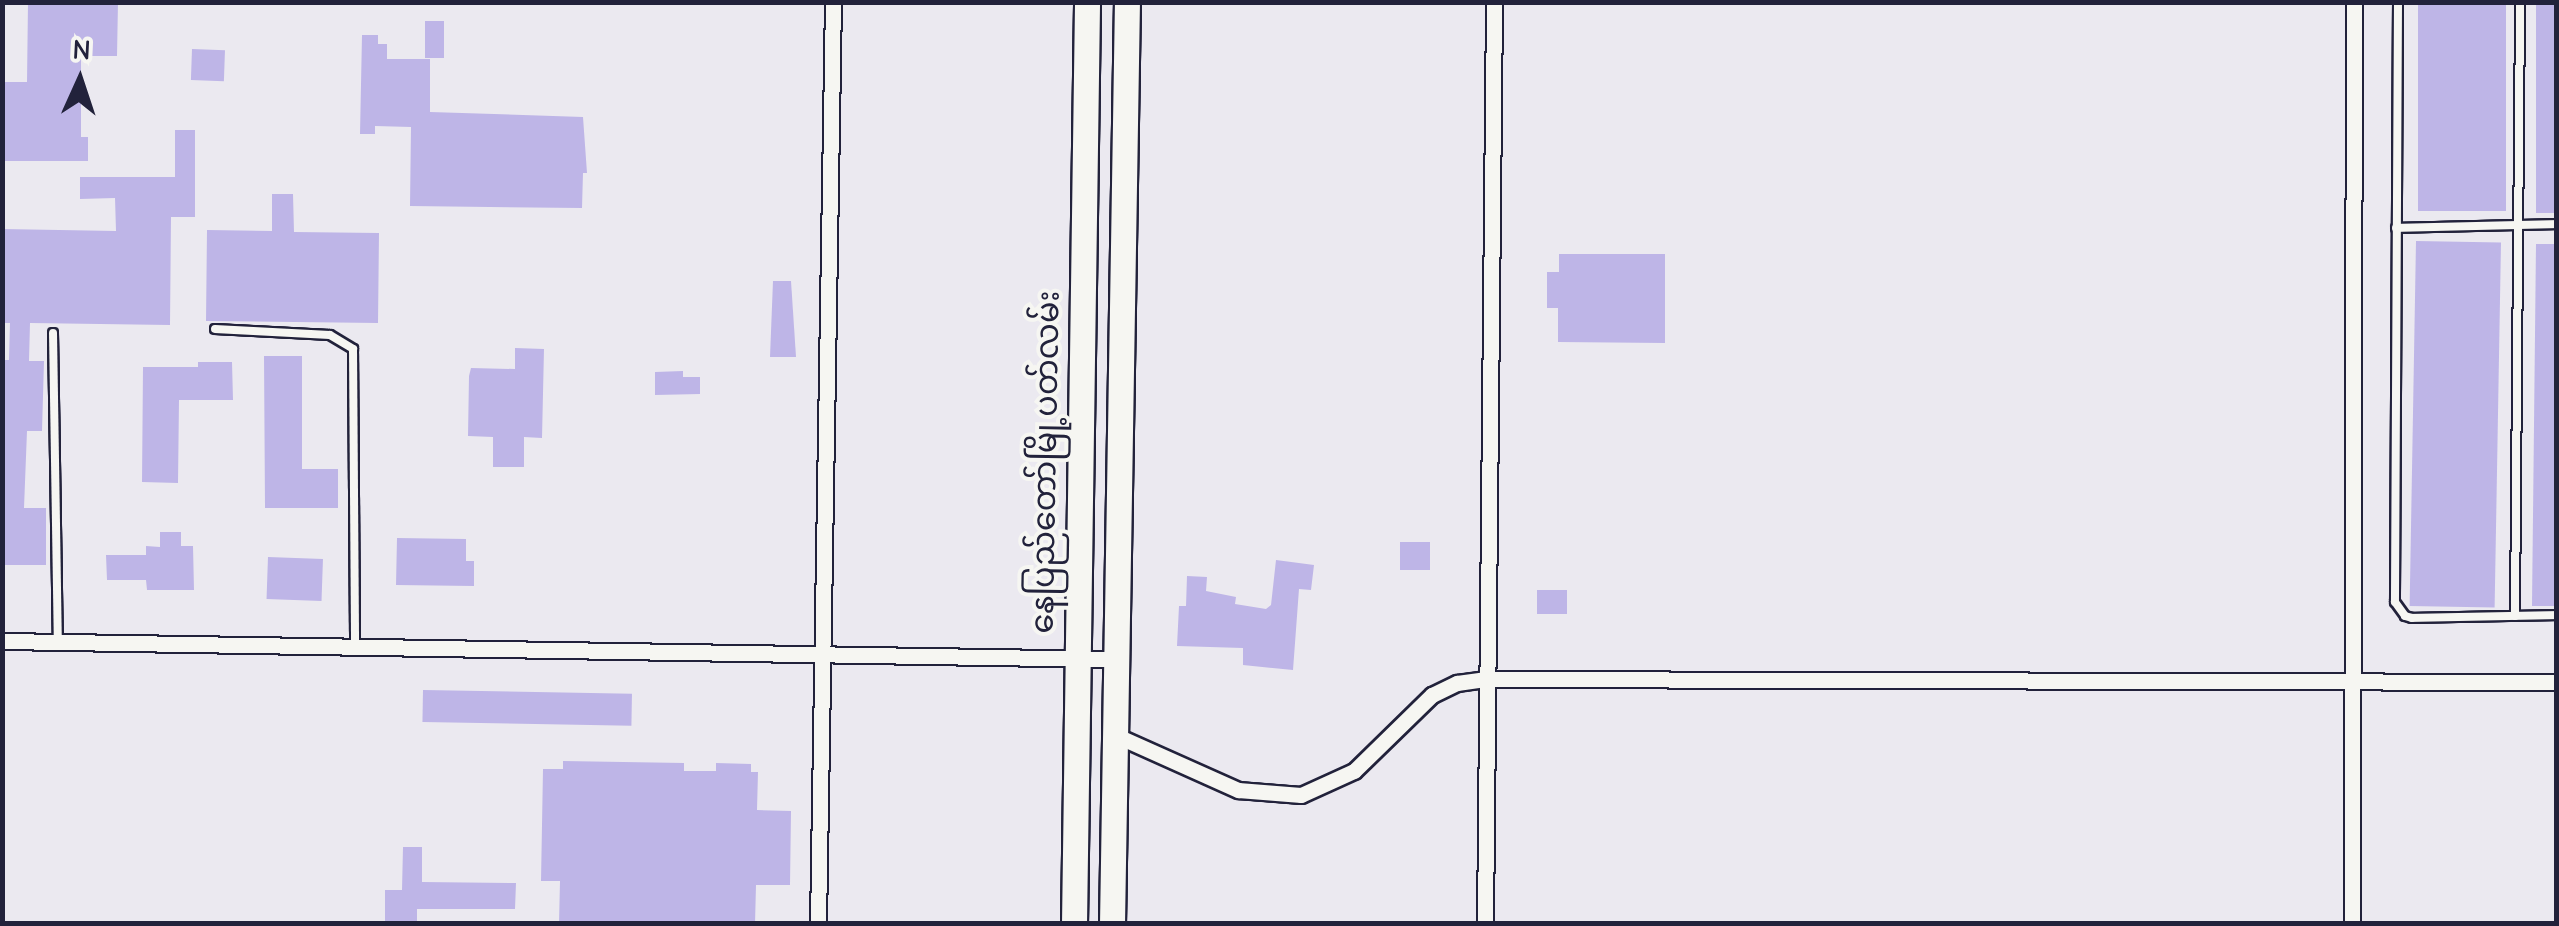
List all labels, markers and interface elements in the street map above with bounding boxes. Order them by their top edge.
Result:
north arrow [30,30,130,130]
text: N [72,34,92,66]
street label: နေပြည်တော်မြို့ပတ်လမ်း [1024,290,1068,634]

